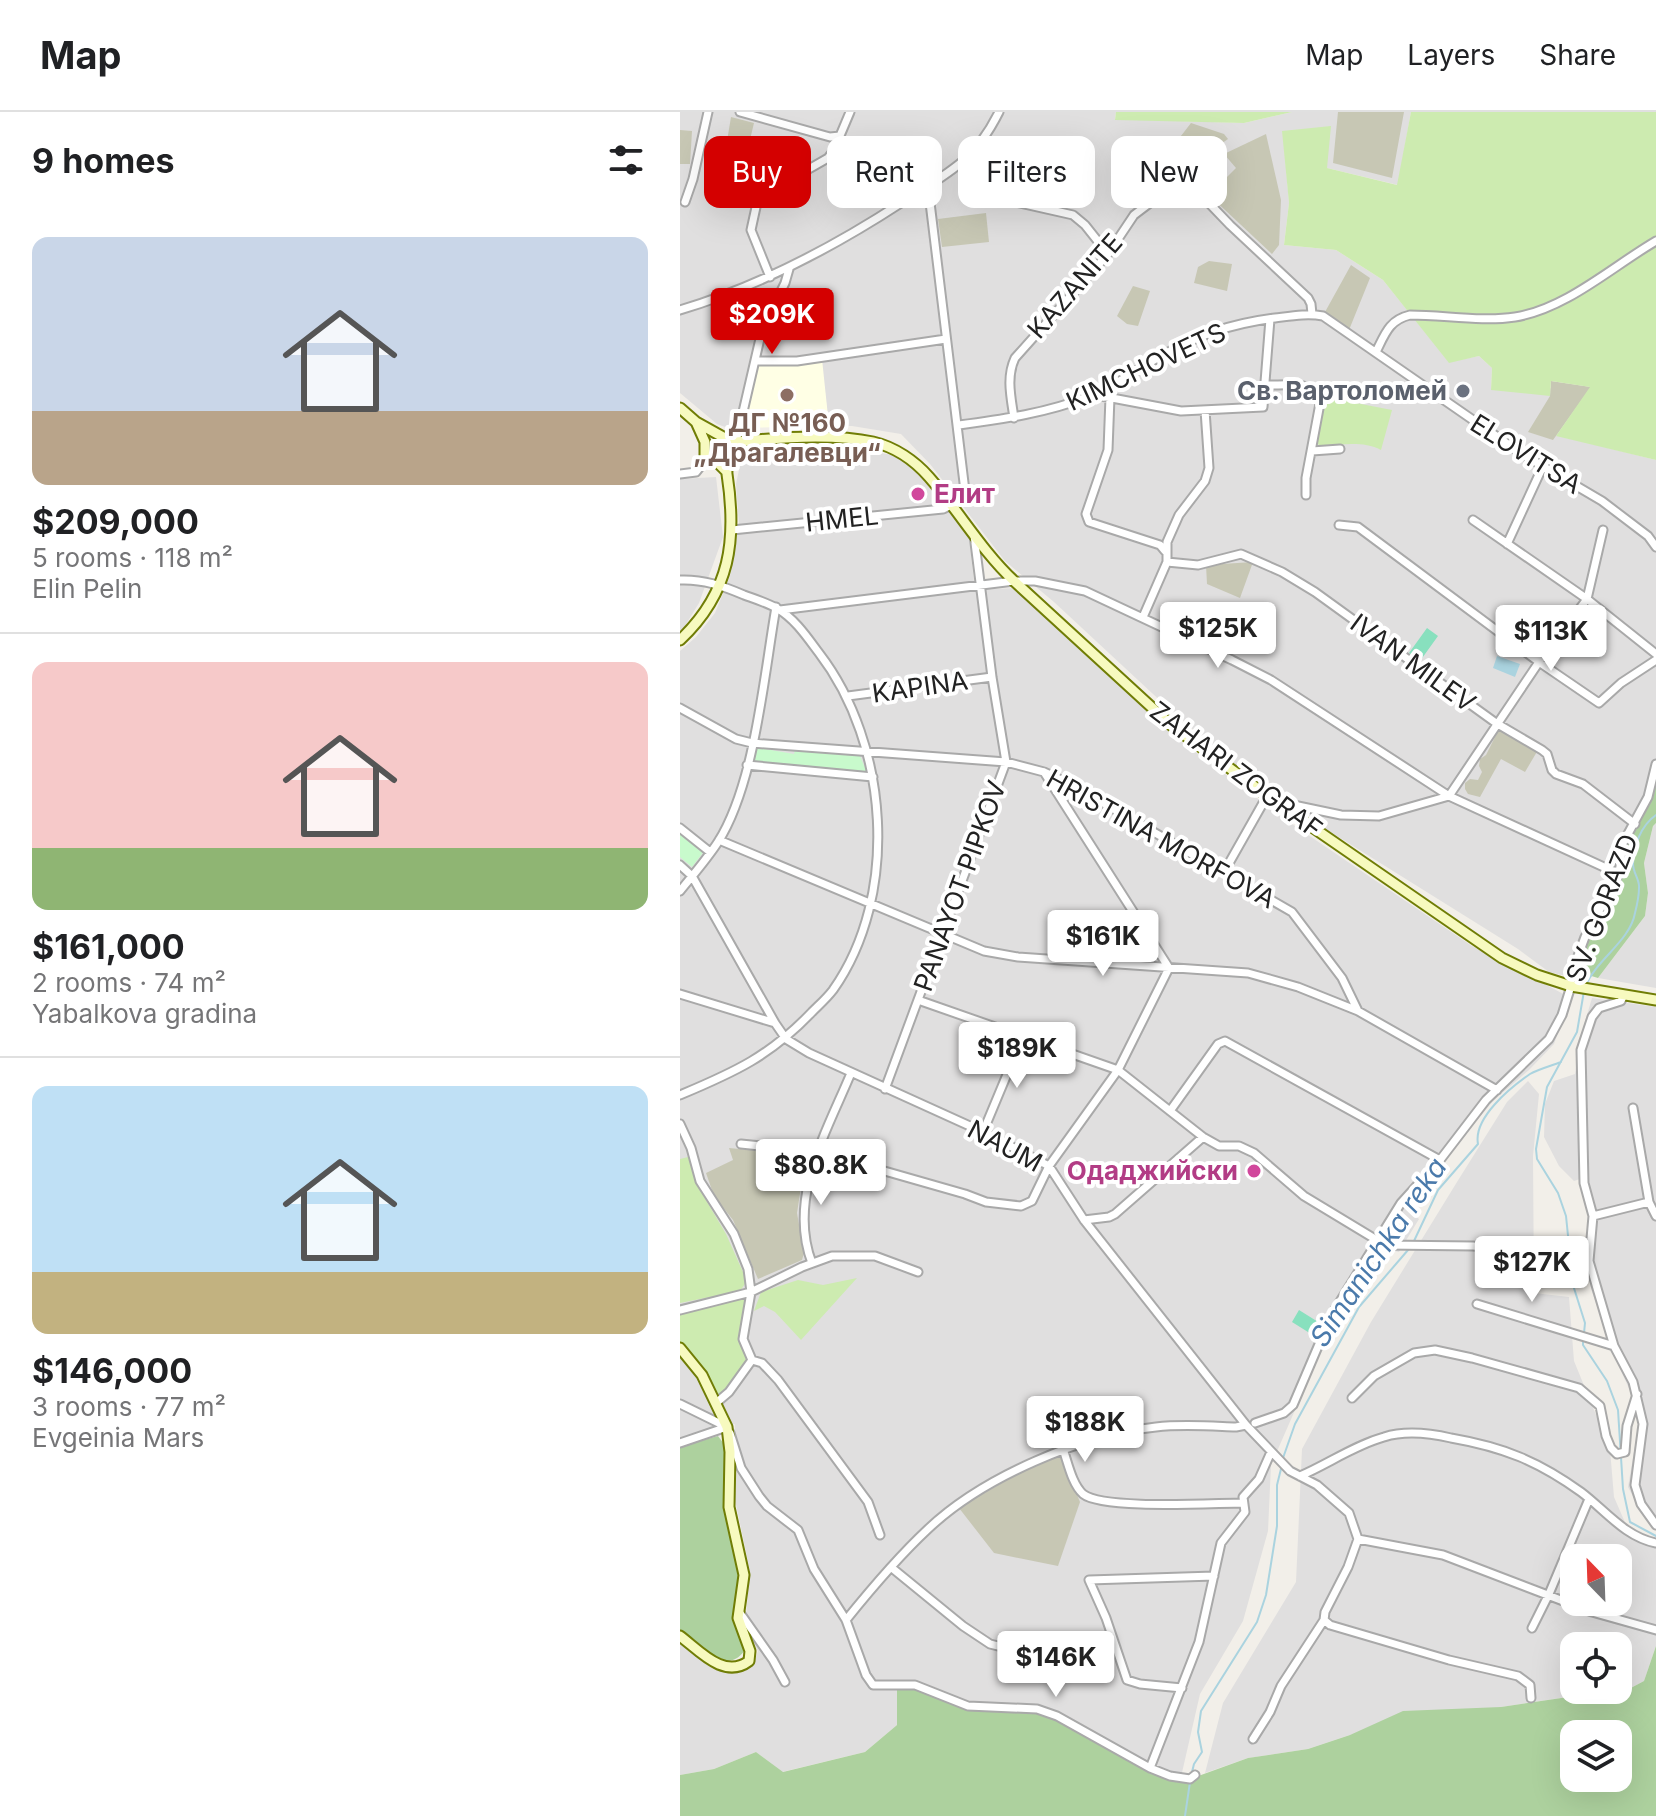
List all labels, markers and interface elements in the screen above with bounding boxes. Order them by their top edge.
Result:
text: Map [40,32,121,78]
text: Map [1305,38,1363,72]
text: Layers [1407,38,1495,72]
text: Share [1539,38,1616,72]
chip: Buy [704,136,811,208]
chip: Rent [827,136,942,208]
chip: Filters [958,136,1095,208]
chip: New [1111,136,1227,208]
icon: filters [604,138,648,182]
text: 9 homes [32,140,174,181]
street label: KAZANITE [1021,227,1129,344]
pin: $209K [716,288,828,356]
icon: home [268,289,412,433]
text: $209K [729,298,815,329]
street label: KIMCHOVETS [1061,316,1230,417]
place label: Св. Вартоломей [1237,375,1447,406]
marker: Св. Вартоломей [1454,382,1472,400]
marker: ДГ №160 „Драгалевци“ [778,386,796,404]
place label: ДГ №160 „Драгалевци“ [693,407,881,468]
street label: ELOVITSA [1465,407,1588,500]
place label: Елит [934,478,995,509]
marker: Елит [909,485,927,503]
street label: HMEL [804,499,880,538]
text: $209,000 [32,501,199,542]
text: 5 rooms · 118 m² [32,542,233,573]
text: Elin Pelin [32,573,142,604]
pin: $125K [1162,602,1274,670]
pin: $113K [1495,605,1607,673]
street label: IVAN MILEV [1345,607,1482,718]
text: $125K [1178,612,1258,643]
text: $113K [1514,615,1588,646]
street label: KAPINA [870,664,970,709]
street label: ZAHARI ZOGRAF [1144,695,1328,844]
icon: home [268,714,412,858]
street label: HRISTINA MORFOVA [1041,763,1281,914]
street label: PANAYOT PIPKOV [907,776,1012,995]
street label: SV. GORAZD [1559,829,1644,986]
pin: $161K [1047,910,1159,978]
text: $161K [1065,920,1141,951]
text: $161,000 [32,926,185,967]
text: 2 rooms · 74 m² [32,967,226,998]
text: Yabalkova gradina [32,998,257,1029]
pin: $189K [961,1022,1073,1090]
text: $189K [977,1032,1057,1063]
street label: NAUM [963,1113,1048,1178]
icon: home [268,1138,412,1282]
pin: $80.8K [756,1139,886,1207]
text: $80.8K [774,1149,868,1180]
water label: Simanichka reka [1302,1151,1454,1353]
place label: Одаджийски [1067,1155,1238,1186]
marker: Одаджийски [1245,1162,1263,1180]
pin: $127K [1476,1236,1588,1304]
text: $127K [1493,1246,1571,1277]
text: $146,000 [32,1350,192,1391]
text: 3 rooms · 77 m² [32,1391,226,1422]
pin: $188K [1029,1396,1141,1464]
text: $188K [1045,1406,1125,1437]
text: Evgeinia Mars [32,1422,204,1453]
north arrow [1560,1544,1632,1616]
map controls [1560,1544,1632,1792]
pin: $146K [1000,1631,1112,1699]
button: locate [1560,1632,1632,1704]
text: $146K [1015,1641,1097,1672]
button: layers [1560,1720,1632,1792]

